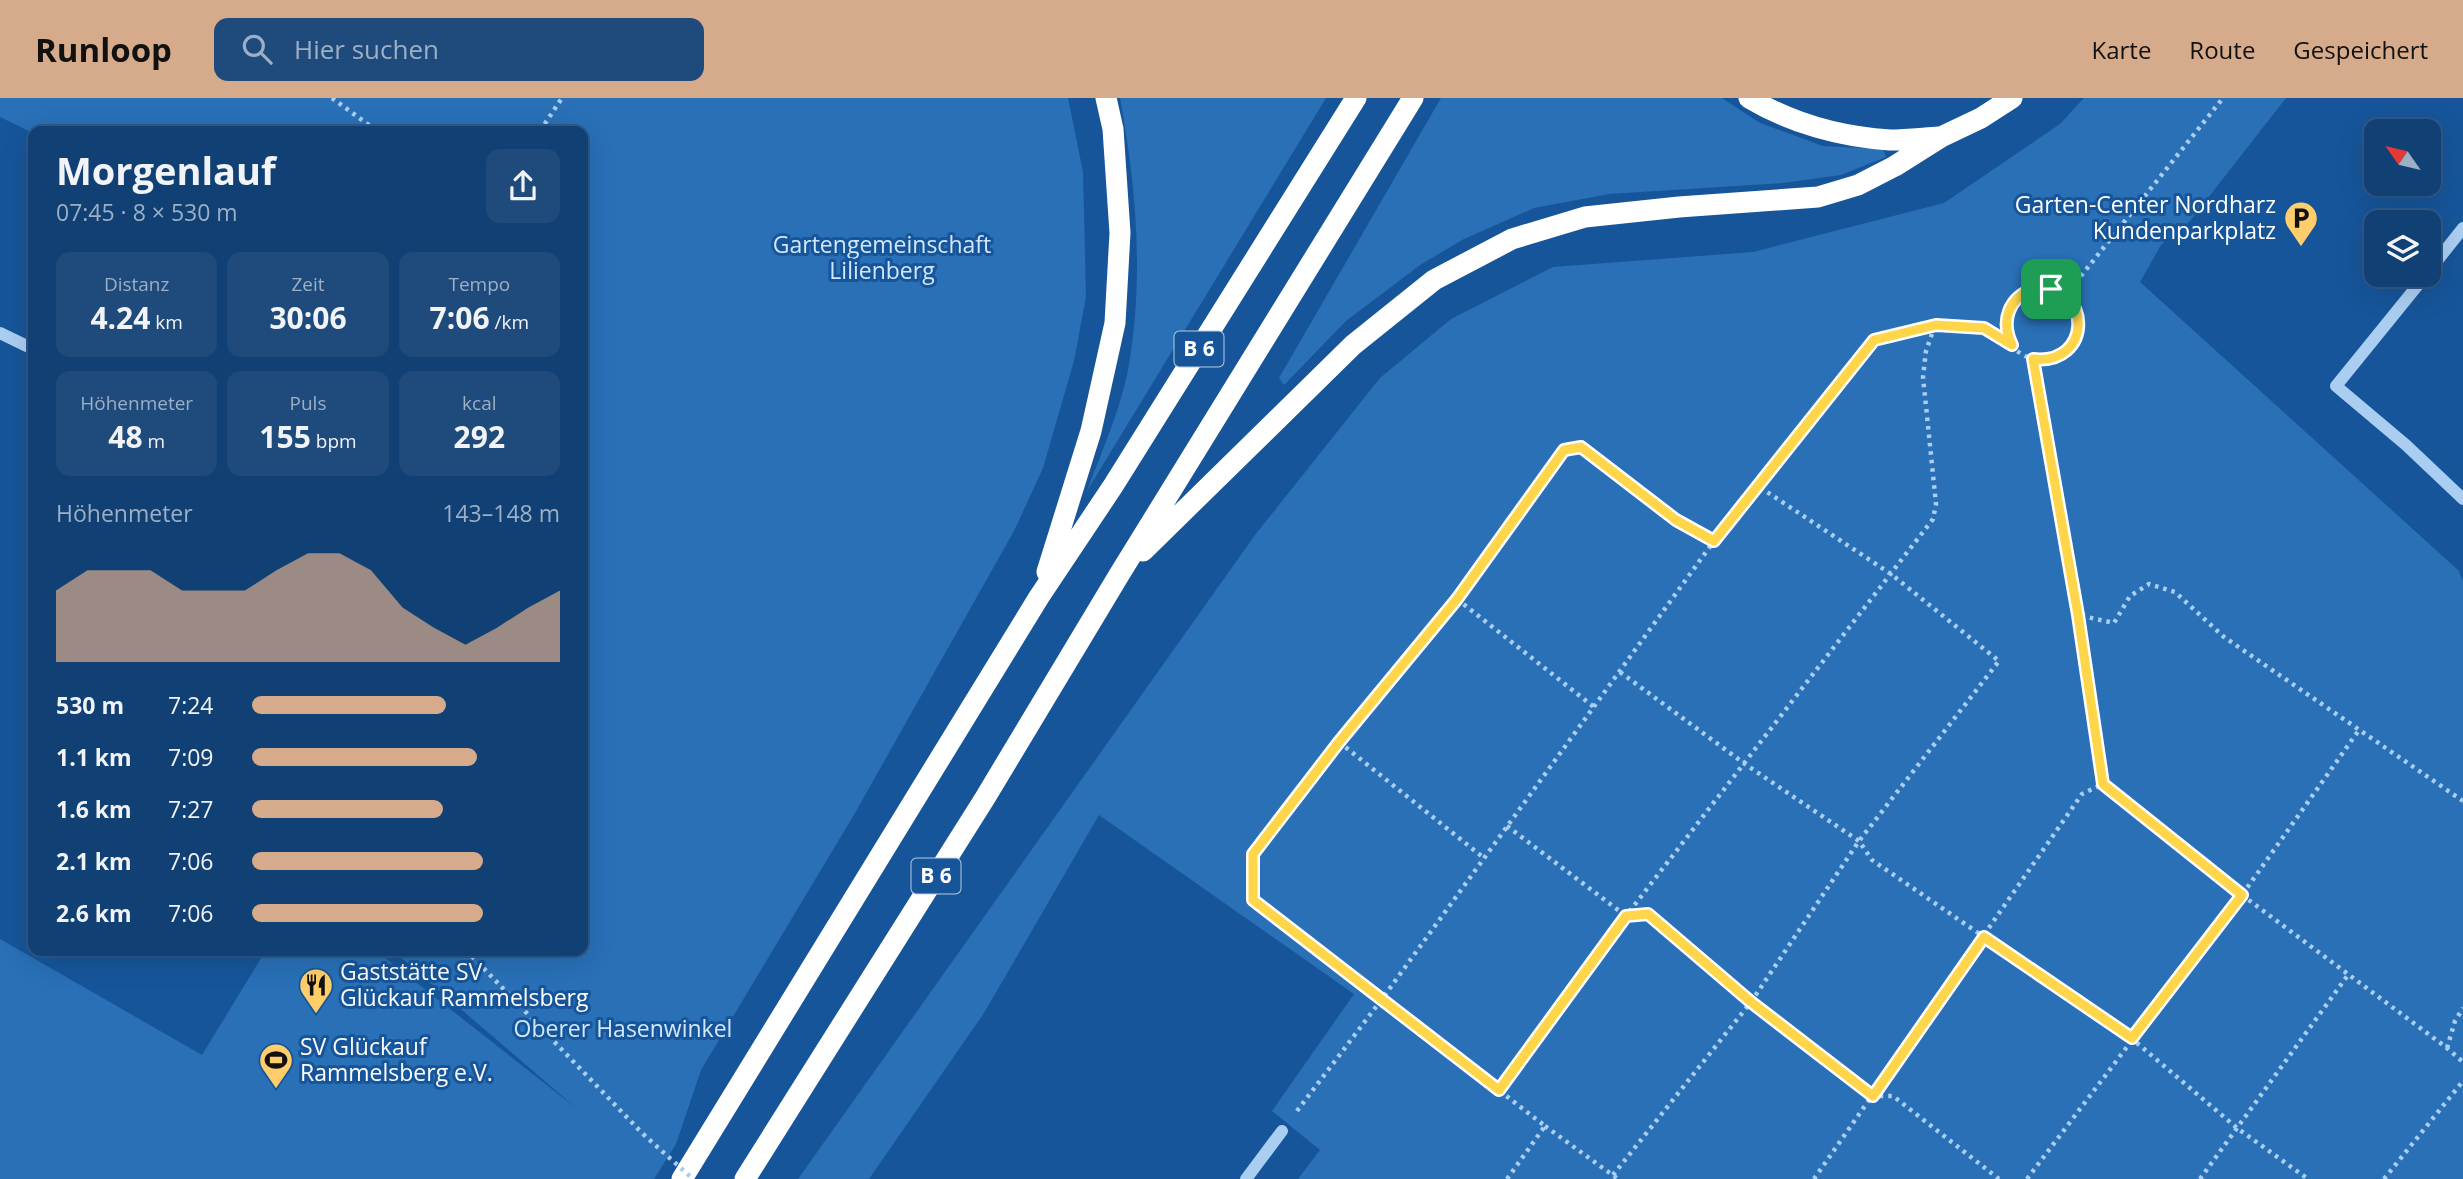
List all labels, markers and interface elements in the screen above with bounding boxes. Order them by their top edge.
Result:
search box [214,18,704,81]
text: Runloop [35,27,172,72]
icon: search [238,30,276,68]
text: Hier suchen [294,31,439,67]
text: Karte [2091,33,2151,66]
text: Route [2189,33,2255,66]
text: Gespeichert [2293,33,2428,66]
north arrow [2364,119,2441,196]
map controls [2364,119,2441,287]
text: Morgenlauf [56,144,276,196]
button: share [486,149,560,223]
place label: Garten-Center Nordharz Kundenparkplatz [2015,188,2276,246]
text: 07:45 · 8 × 530 m [56,196,238,228]
parking icon: Garten-Center Nordharz Kundenparkplatz [2282,199,2320,248]
button: layers [2364,210,2441,287]
park label: Gartengemeinschaft Lilienberg [773,228,991,286]
pin [2021,259,2081,319]
icon: arrive [2032,270,2070,308]
text: Distanz [104,271,169,297]
text: Zeit [291,271,325,297]
text: Tempo [448,271,510,297]
text: 4.24 [90,297,150,338]
text: 30:06 [269,297,347,338]
text: 7:06 [430,297,490,338]
text: km [150,309,183,335]
text: /km [490,309,529,335]
road number: B 6 [1174,331,1224,366]
text: Höhenmeter [80,390,193,416]
text: Puls [290,390,326,416]
text: kcal [462,390,497,416]
text: 48 [108,416,143,457]
text: 155 [259,416,311,457]
text: 292 [454,416,505,457]
text: m [143,428,165,454]
text: bpm [311,428,357,454]
text: Höhenmeter [56,497,193,529]
text: 143–148 m [442,497,560,529]
text: 530 m [56,689,124,721]
text: 7:24 [168,689,214,721]
text: 1.1 km [56,741,132,773]
text: 7:09 [168,741,214,773]
text: 1.6 km [56,793,132,825]
text: 7:27 [168,793,214,825]
text: 2.1 km [56,845,132,877]
text: 7:06 [168,845,214,877]
road number: B 6 [912,858,960,894]
text: 2.6 km [56,897,132,929]
text: 7:06 [168,897,214,929]
place label: Gaststätte SV Glückauf Rammelsberg [340,955,589,1013]
restaurant icon: Gaststätte SV Glückauf Rammelsberg [297,966,335,1015]
park label: Oberer Hasenwinkel [514,1012,732,1044]
place label: SV Glückauf Rammelsberg e.V. [300,1030,493,1088]
sports icon: SV Glückauf Rammelsberg e.V. [257,1041,295,1090]

